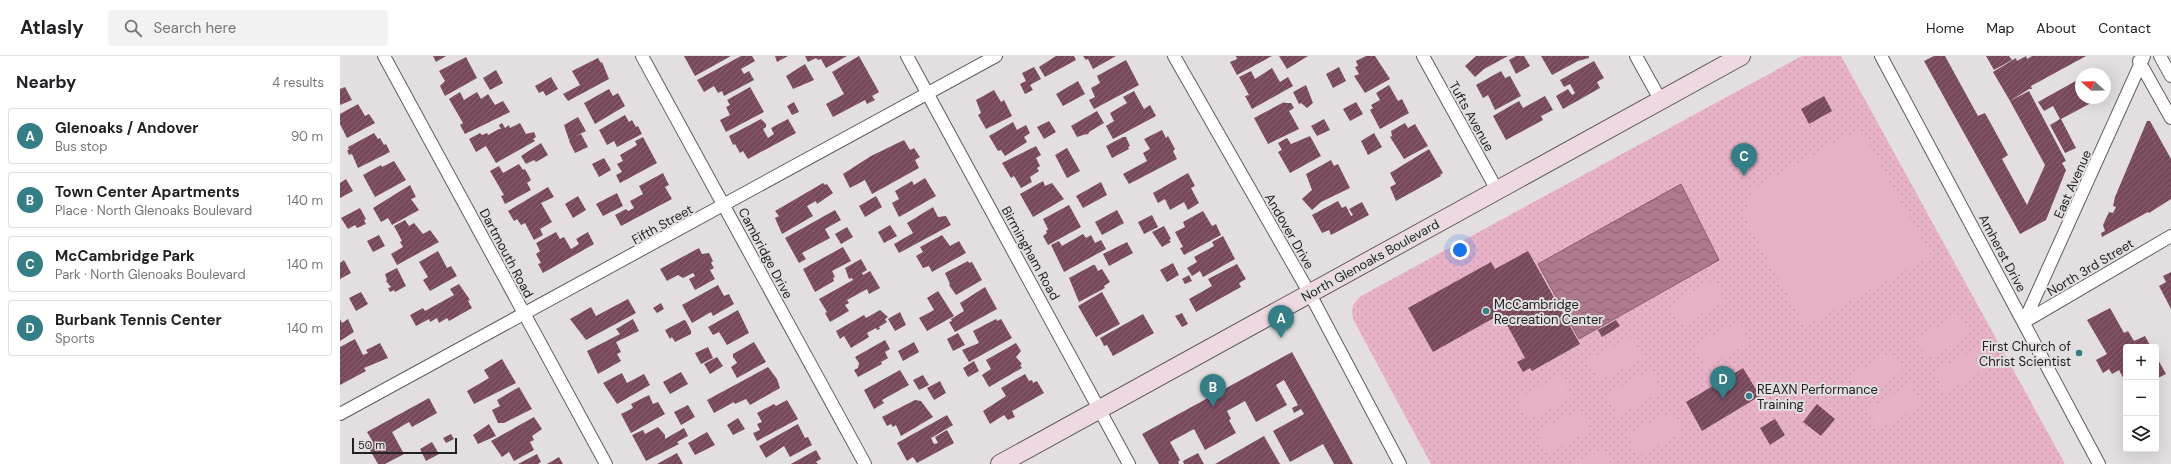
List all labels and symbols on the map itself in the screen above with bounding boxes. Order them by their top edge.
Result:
north arrow [2075,68,2111,104]
street label: Tufts Avenue [1445,78,1498,154]
pin: C [1731,143,1757,176]
street label: East Avenue [2050,147,2095,221]
street label: Andover Drive [1261,190,1318,272]
street label: Fifth Street [629,201,696,248]
street label: Birmingham Road [998,203,1063,303]
street label: Cambridge Drive [734,205,797,302]
street label: Dartmouth Road [476,206,537,301]
street label: Amherst Drive [1975,212,2030,295]
street label: North Glenoaks Boulevard [1298,215,1442,306]
street label: North 3rd Street [2044,235,2137,300]
your location [1450,240,1470,260]
place label: McCambridge Recreation Center [1494,296,1603,328]
pin: A [1268,305,1294,338]
marker: McCambridge Recreation Center [1481,306,1491,316]
place label: First Church of Christ Scientist [1979,338,2072,370]
marker: First Church of Christ Scientist [2074,348,2084,358]
pin: D [1710,366,1736,399]
pin: B [1200,374,1226,407]
place label: REAXN Performance Training [1757,381,1878,413]
marker: REAXN Performance Training [1744,391,1754,401]
scale bar [352,436,457,455]

